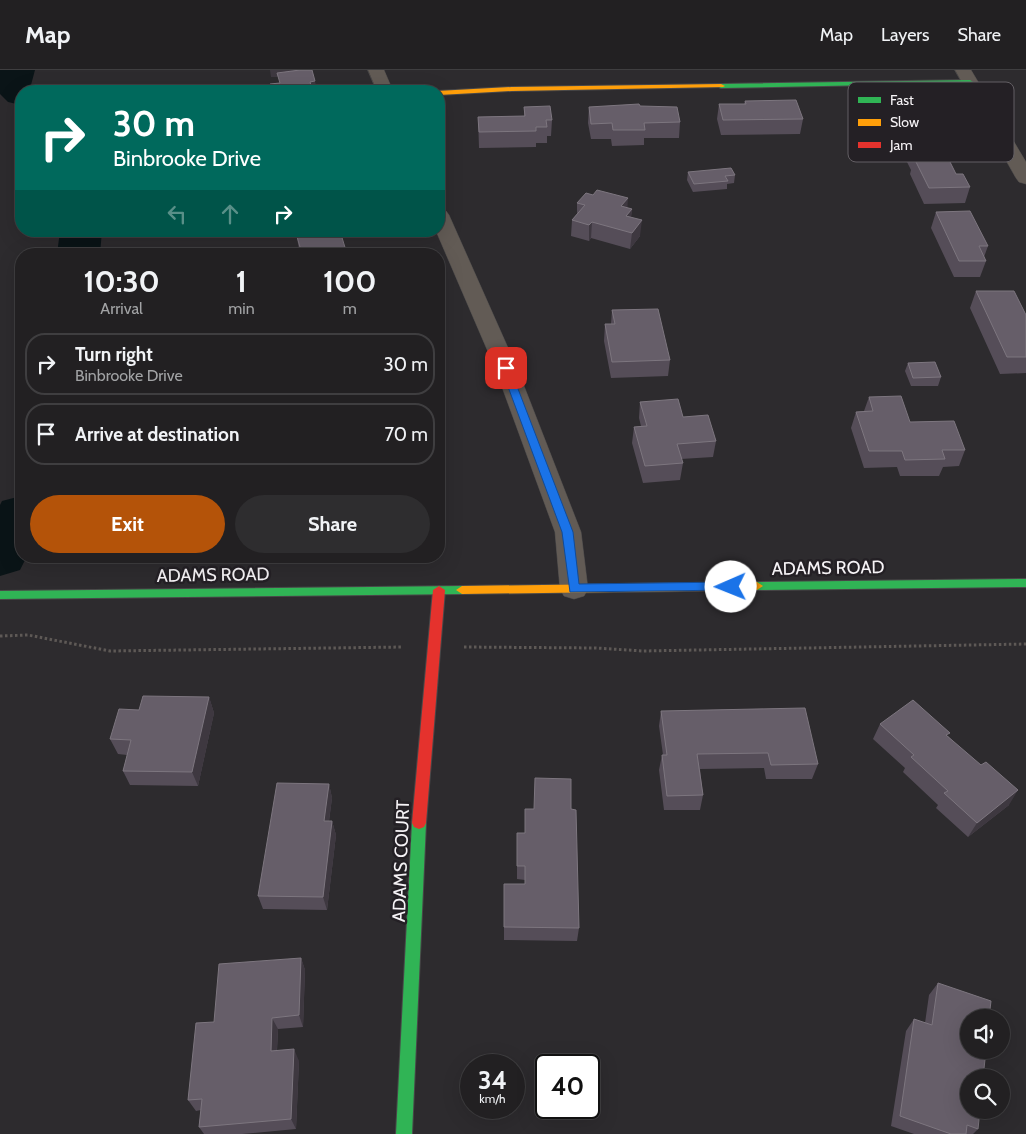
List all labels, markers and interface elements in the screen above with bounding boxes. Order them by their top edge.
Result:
text: Map [25,20,71,49]
text: Map [820,24,853,46]
text: Layers [881,24,930,46]
text: Share [958,24,1001,46]
legend [848,82,1014,162]
text: Fast [890,91,914,109]
text: 30 m [113,102,195,145]
icon: right [30,105,95,170]
text: Slow [890,113,919,131]
text: Jam [889,136,912,154]
text: Binbrooke Drive [113,145,261,172]
icon: left [163,200,191,228]
icon: ahead [216,200,244,228]
icon: right [269,200,297,228]
text: 10:30 [83,263,160,300]
text: 1 [236,263,247,300]
text: 100 [323,263,376,300]
text: Arrival [100,299,143,318]
text: min [228,299,255,318]
text: m [343,299,357,318]
text: Turn right [75,343,153,366]
pin [485,347,527,389]
icon: right [32,350,60,378]
text: 30 m [384,353,428,376]
icon: arrive [492,354,520,382]
text: Binbrooke Drive [75,366,183,385]
icon: arrive [32,420,60,448]
text: Arrive at destination [75,423,239,446]
text: 70 m [384,423,428,446]
button: Exit [30,495,225,553]
button: Share [235,495,430,553]
street label: ADAMS ROAD [771,556,885,580]
position arrow [704,560,756,612]
street label: ADAMS ROAD [156,563,270,587]
street label: ADAMS COURT [388,799,414,922]
map controls [960,1009,1010,1119]
button: sound [960,1009,1010,1059]
speed limit sign: 40 [535,1054,600,1119]
text: 34 [478,1065,507,1095]
button: search [960,1069,1010,1119]
text: km/h [479,1091,506,1106]

